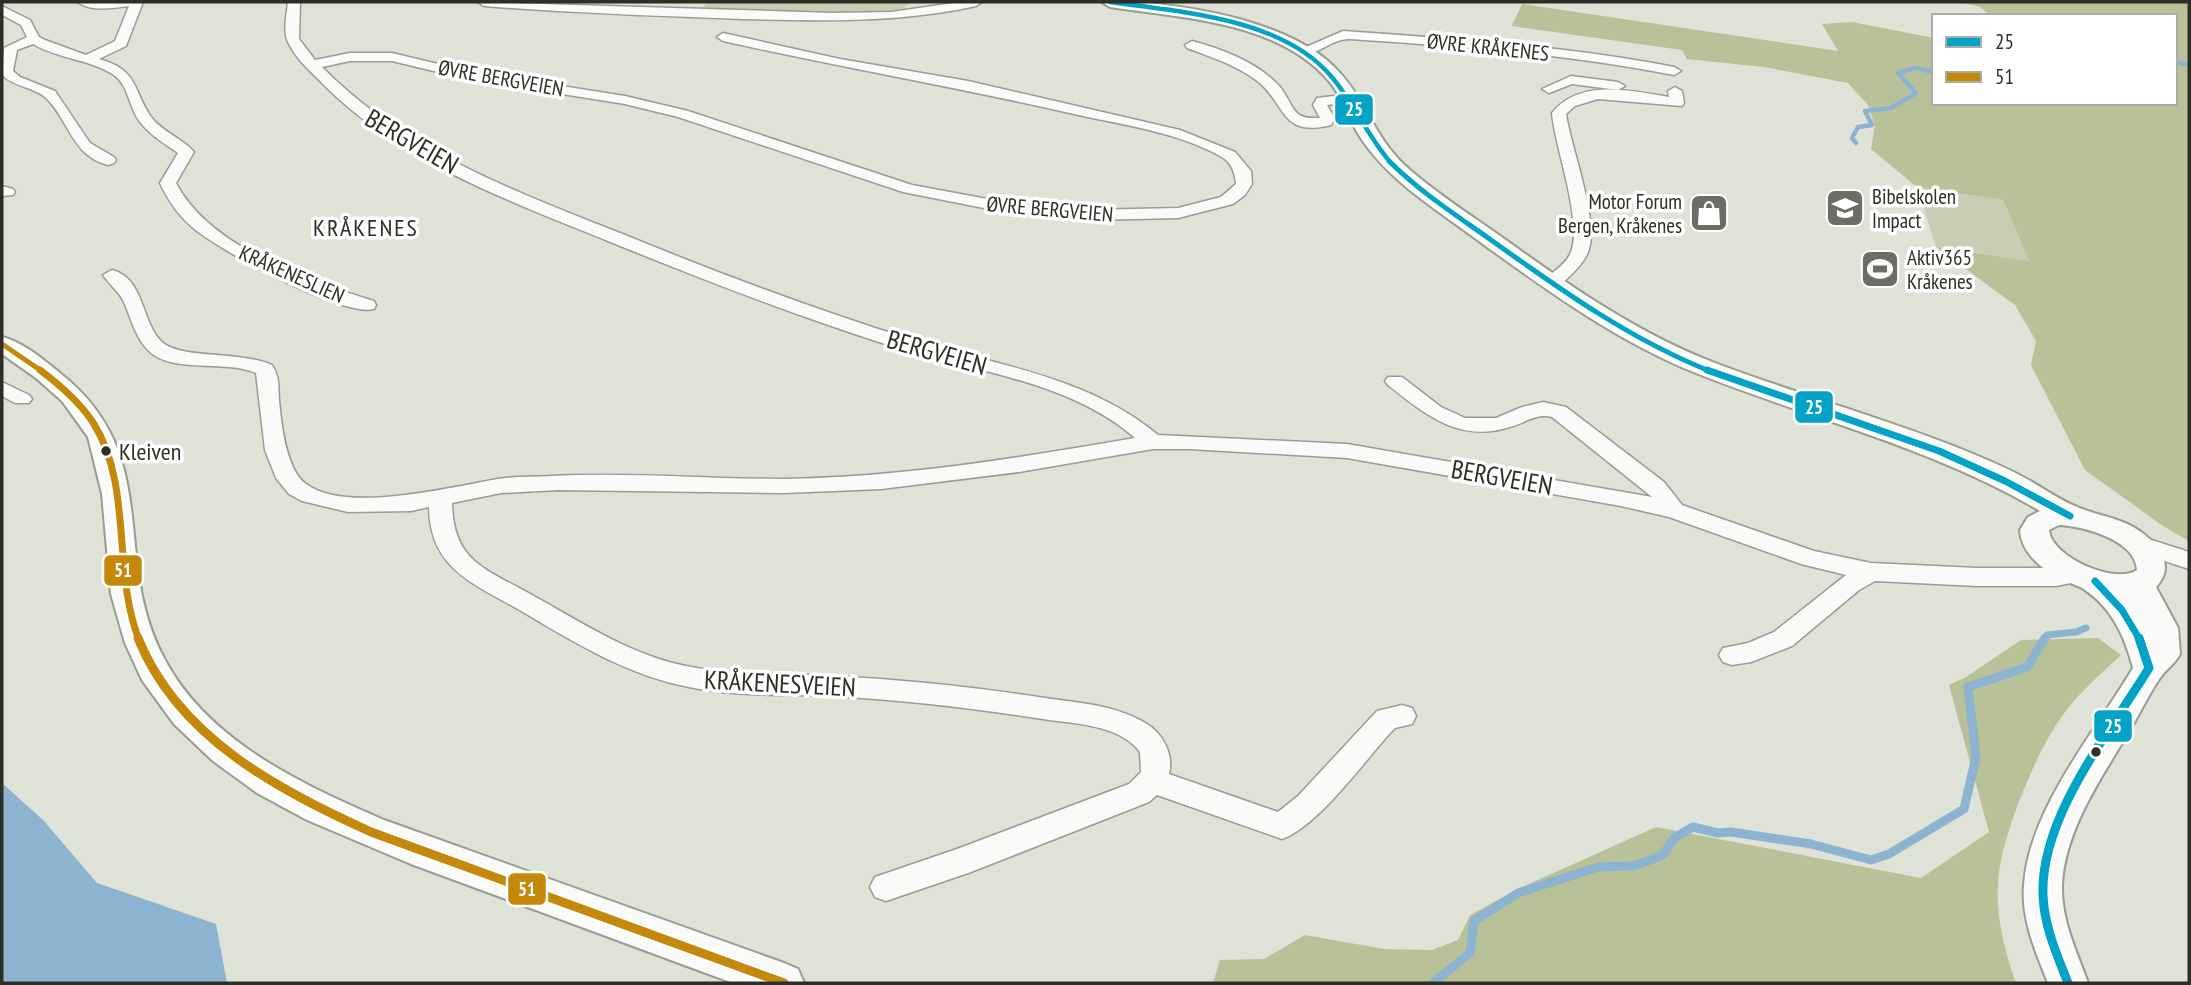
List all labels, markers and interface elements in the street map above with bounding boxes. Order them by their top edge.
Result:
legend [1932,14,2177,105]
street label: ØVRE KRÅKENES [1425,27,1551,67]
text: 25 [1995,28,2014,55]
street label: ØVRE BERGVEIEN [436,54,566,102]
text: 51 [1995,63,2014,90]
line badge: 25 [1334,93,1374,126]
text: 25 [1345,97,1363,121]
street label: BERGVEIEN [359,101,465,181]
place label: Bibelskolen Impact [1872,183,1956,234]
school or university icon: Bibelskolen Impact [1824,187,1866,229]
place label: Motor Forum Bergen, Kråkenes [1558,188,1682,239]
street label: ØVRE BERGVEIEN [986,190,1114,228]
shop icon: Motor Forum Bergen, Kråkenes [1688,192,1730,234]
district label: KRÅKENES [313,212,419,243]
street label: KRÅKENESLIEN [235,239,349,309]
place label: Aktiv365 Kråkenes [1907,244,1973,295]
sports icon: Aktiv365 Kråkenes [1859,248,1901,290]
street label: BERGVEIEN [883,322,991,382]
line badge: 25 [1794,390,1834,424]
text: 25 [1805,395,1823,419]
place label: Kleiven [119,436,181,467]
marker: Kleiven [99,444,113,458]
street label: BERGVEIEN [1449,452,1555,502]
line badge: 51 [103,554,143,587]
text: 51 [114,558,132,582]
street label: KRÅKENESVEIEN [703,663,857,703]
line badge: 25 [2093,709,2133,743]
text: 25 [2104,714,2122,738]
unlabelled marker [2089,745,2103,759]
line badge: 51 [507,872,547,906]
text: 51 [518,877,536,901]

